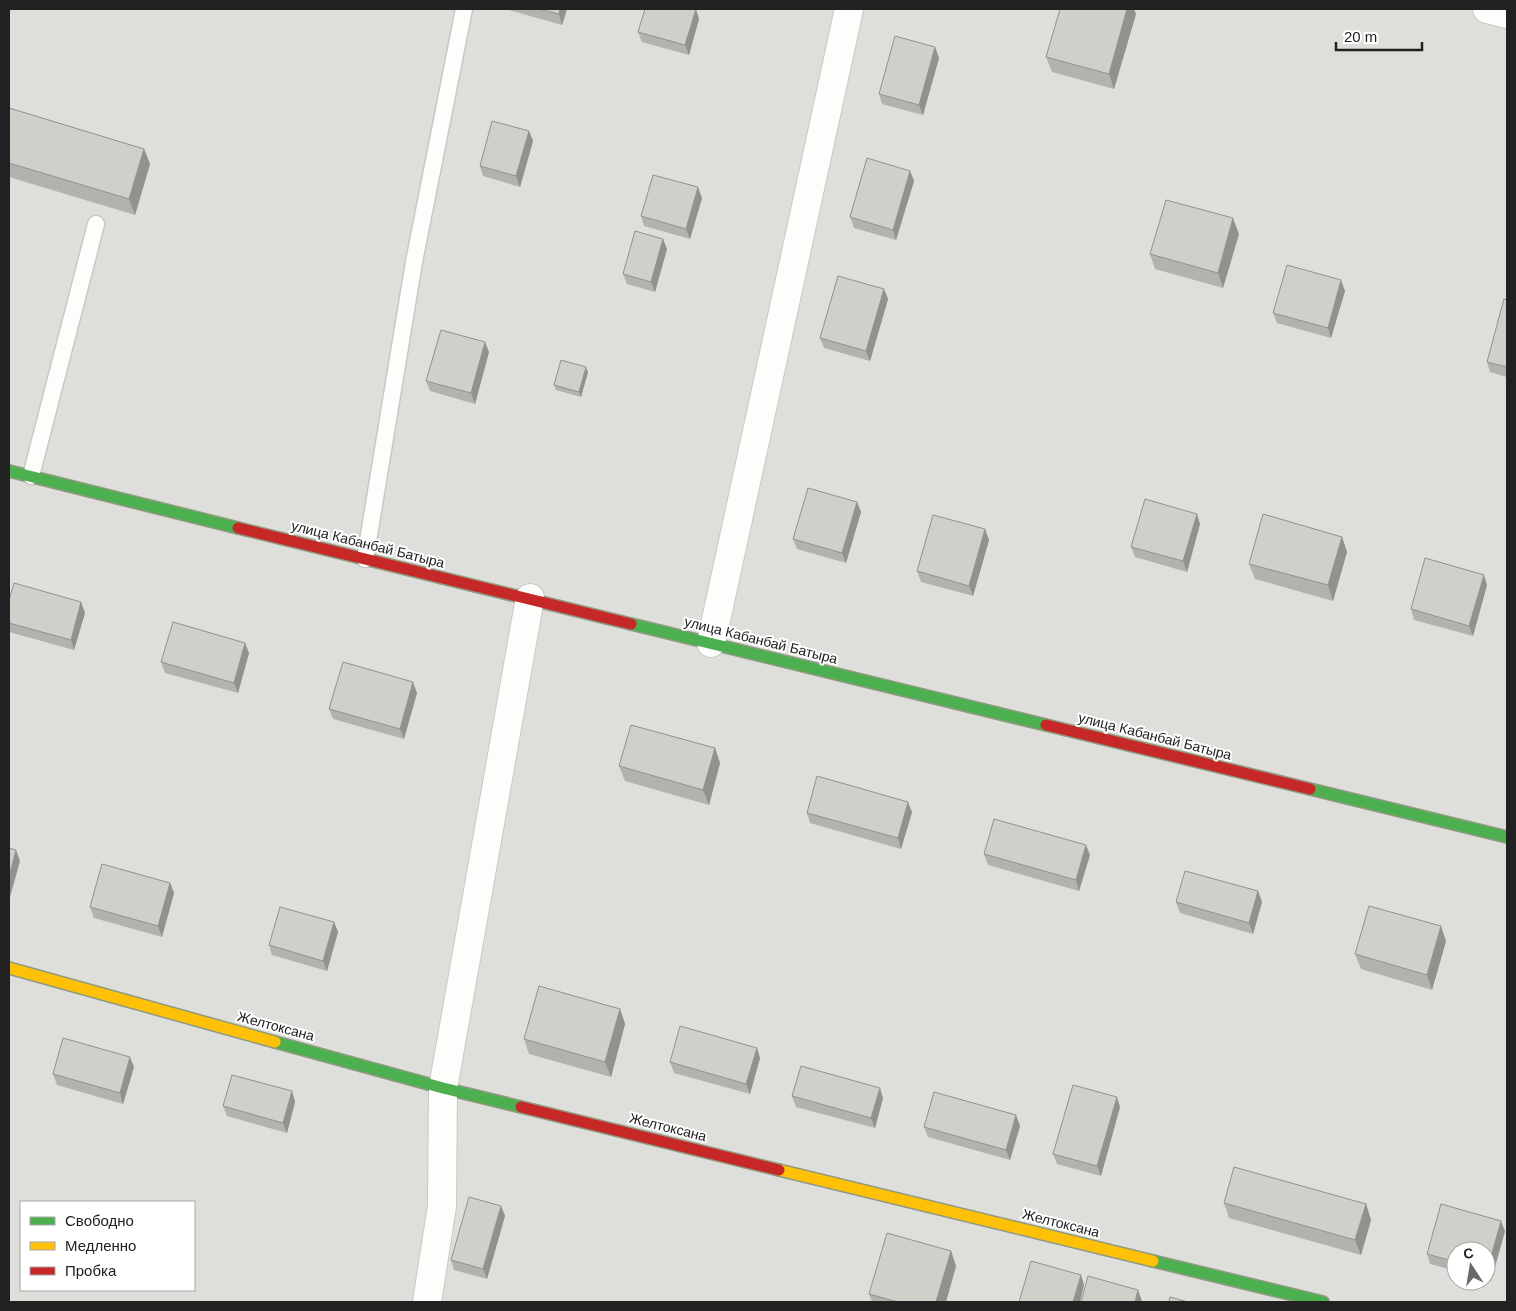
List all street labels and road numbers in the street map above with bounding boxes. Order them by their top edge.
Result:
street label: улица Кабанбай Батыра [290,517,447,571]
street label: улица Кабанбай Батыра [683,613,840,667]
street label: улица Кабанбай Батыра [1077,709,1234,763]
street label: Желтоксана [236,1008,316,1044]
street label: Желтоксана [628,1110,708,1144]
street label: Желтоксана [1021,1206,1101,1240]

